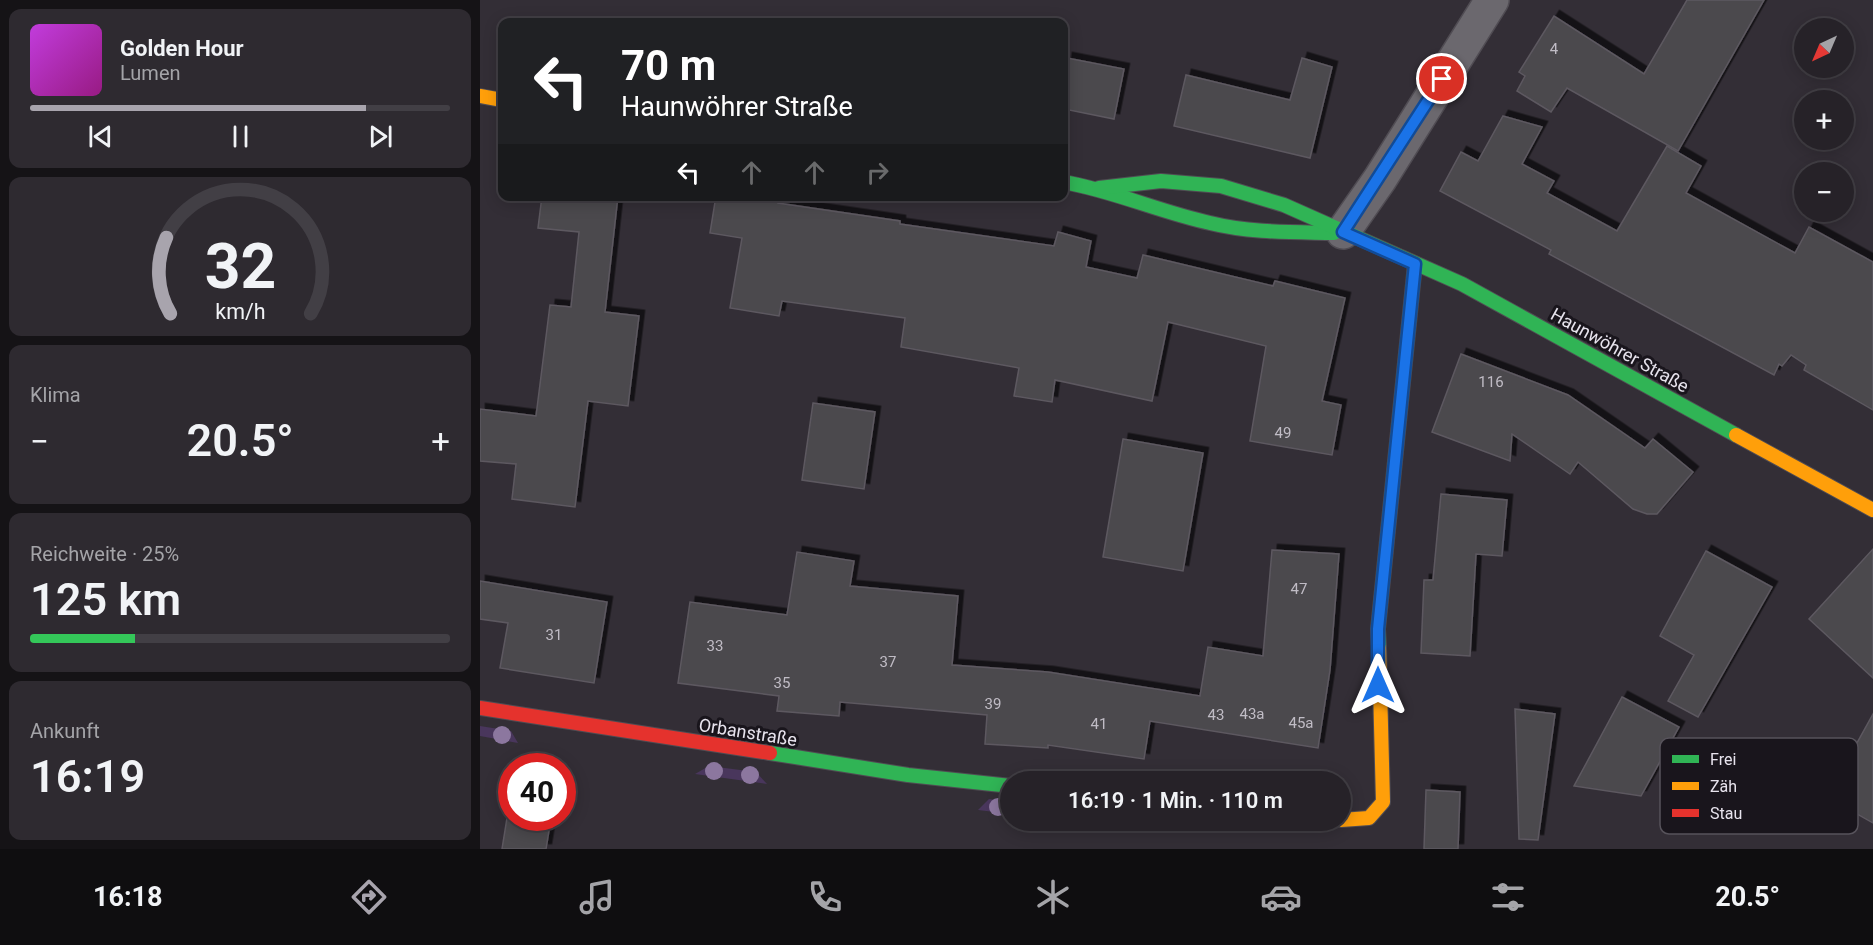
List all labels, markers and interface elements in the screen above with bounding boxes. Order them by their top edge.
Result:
north arrow [1794,18,1854,78]
map controls [1794,18,1854,222]
text: Golden Hour [120,36,244,61]
house number: 4 [1550,40,1559,58]
text: 70 m [621,41,716,90]
icon: left [522,42,600,120]
pin [1416,53,1467,104]
text: Lumen [120,61,181,85]
icon: arrive [1425,62,1458,95]
button: + [1794,90,1854,150]
text: Haunwöhrer Straße [621,91,853,123]
icon: previous [84,120,117,153]
icon: pause [224,120,257,153]
icon: next [364,120,397,153]
icon: left [672,156,705,189]
icon: ahead [735,156,768,189]
icon: ahead [798,156,831,189]
icon: right [861,156,894,189]
button: − [1794,162,1854,222]
text: 32 [204,230,276,303]
text: km/h [215,299,265,324]
street label: Haunwöhrer Straße [1547,303,1693,397]
house number: 116 [1478,373,1504,391]
text: Klima [30,383,81,407]
text: 20.5° [186,414,294,467]
text: − [30,422,49,461]
text: + [431,422,450,461]
house number: 49 [1275,424,1291,442]
text: Reichweite · 25% [30,542,179,566]
text: 125 km [30,573,181,626]
house number: 47 [1291,580,1307,598]
house number: 31 [546,626,562,644]
house number: 33 [707,637,723,655]
house number: 37 [880,653,896,671]
position arrow [1346,653,1410,717]
house number: 35 [774,674,790,692]
house number: 39 [985,695,1001,713]
house number: 43a [1239,705,1265,723]
house number: 43 [1208,706,1224,724]
street label: Orbanstraße [697,714,799,750]
house number: 45a [1288,714,1314,732]
house number: 41 [1091,715,1107,733]
text: Ankunft [30,719,100,743]
legend [1660,738,1858,834]
text: 16:19 [30,750,145,803]
text: Frei [1710,750,1736,769]
speed limit sign: 40 [498,753,576,831]
text: Zäh [1710,777,1737,796]
text: 16:19 · 1 Min. · 110 m [1068,788,1283,813]
text: Stau [1710,804,1742,823]
icon: directions [348,876,390,918]
icon: music [576,876,618,918]
icon: phone [804,876,846,918]
icon: climate [1032,876,1074,918]
icon: car [1260,876,1302,918]
icon: filters [1487,876,1529,918]
text: 16:18 [93,881,162,913]
text: 20.5° [1715,881,1780,913]

